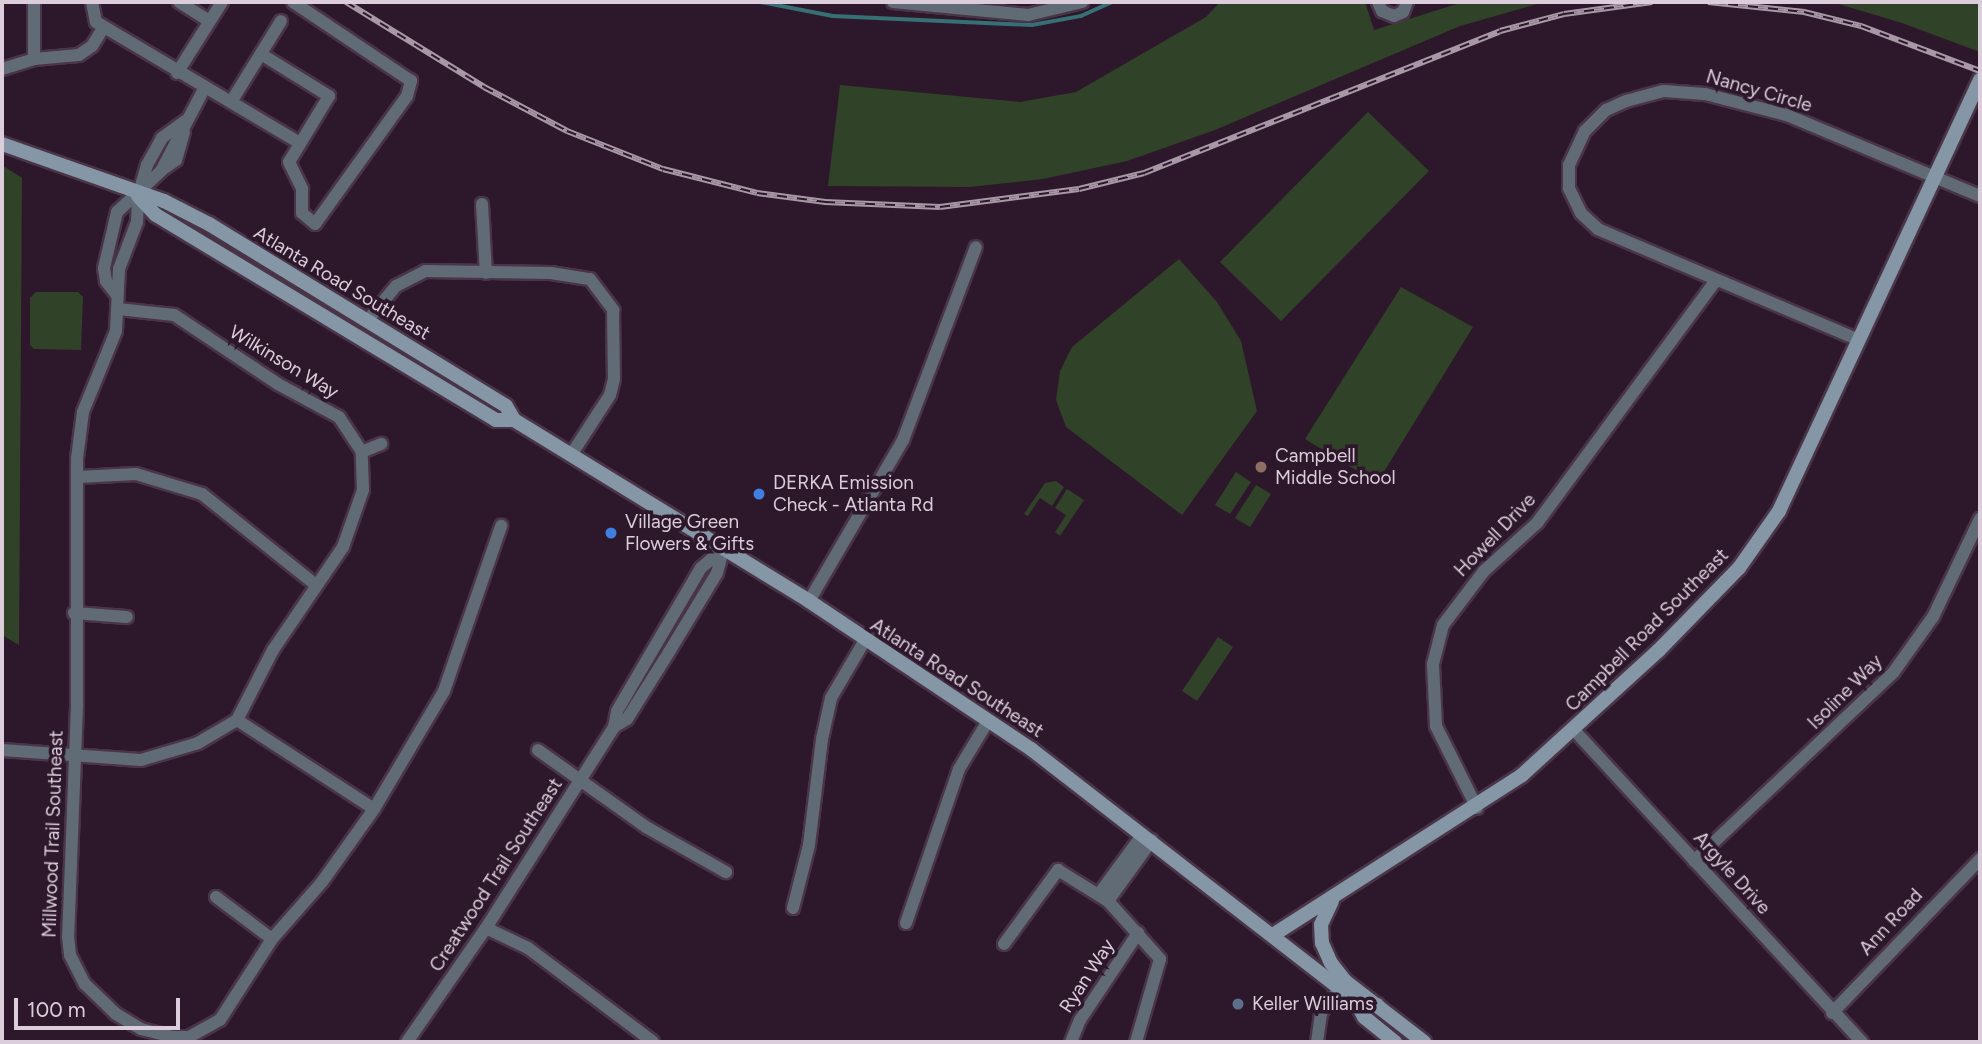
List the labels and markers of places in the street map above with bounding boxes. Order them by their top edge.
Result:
place label: Campbell Middle School [1275,445,1396,489]
marker: Campbell Middle School [1253,459,1269,475]
place label: DERKA Emission Check - Atlanta Rd [773,472,934,516]
marker: DERKA Emission Check - Atlanta Rd [751,486,767,502]
place label: Village Green Flowers & Gifts [625,511,754,555]
marker: Village Green Flowers & Gifts [603,525,619,541]
place label: Keller Williams [1252,993,1374,1015]
marker: Keller Williams [1230,996,1246,1012]

